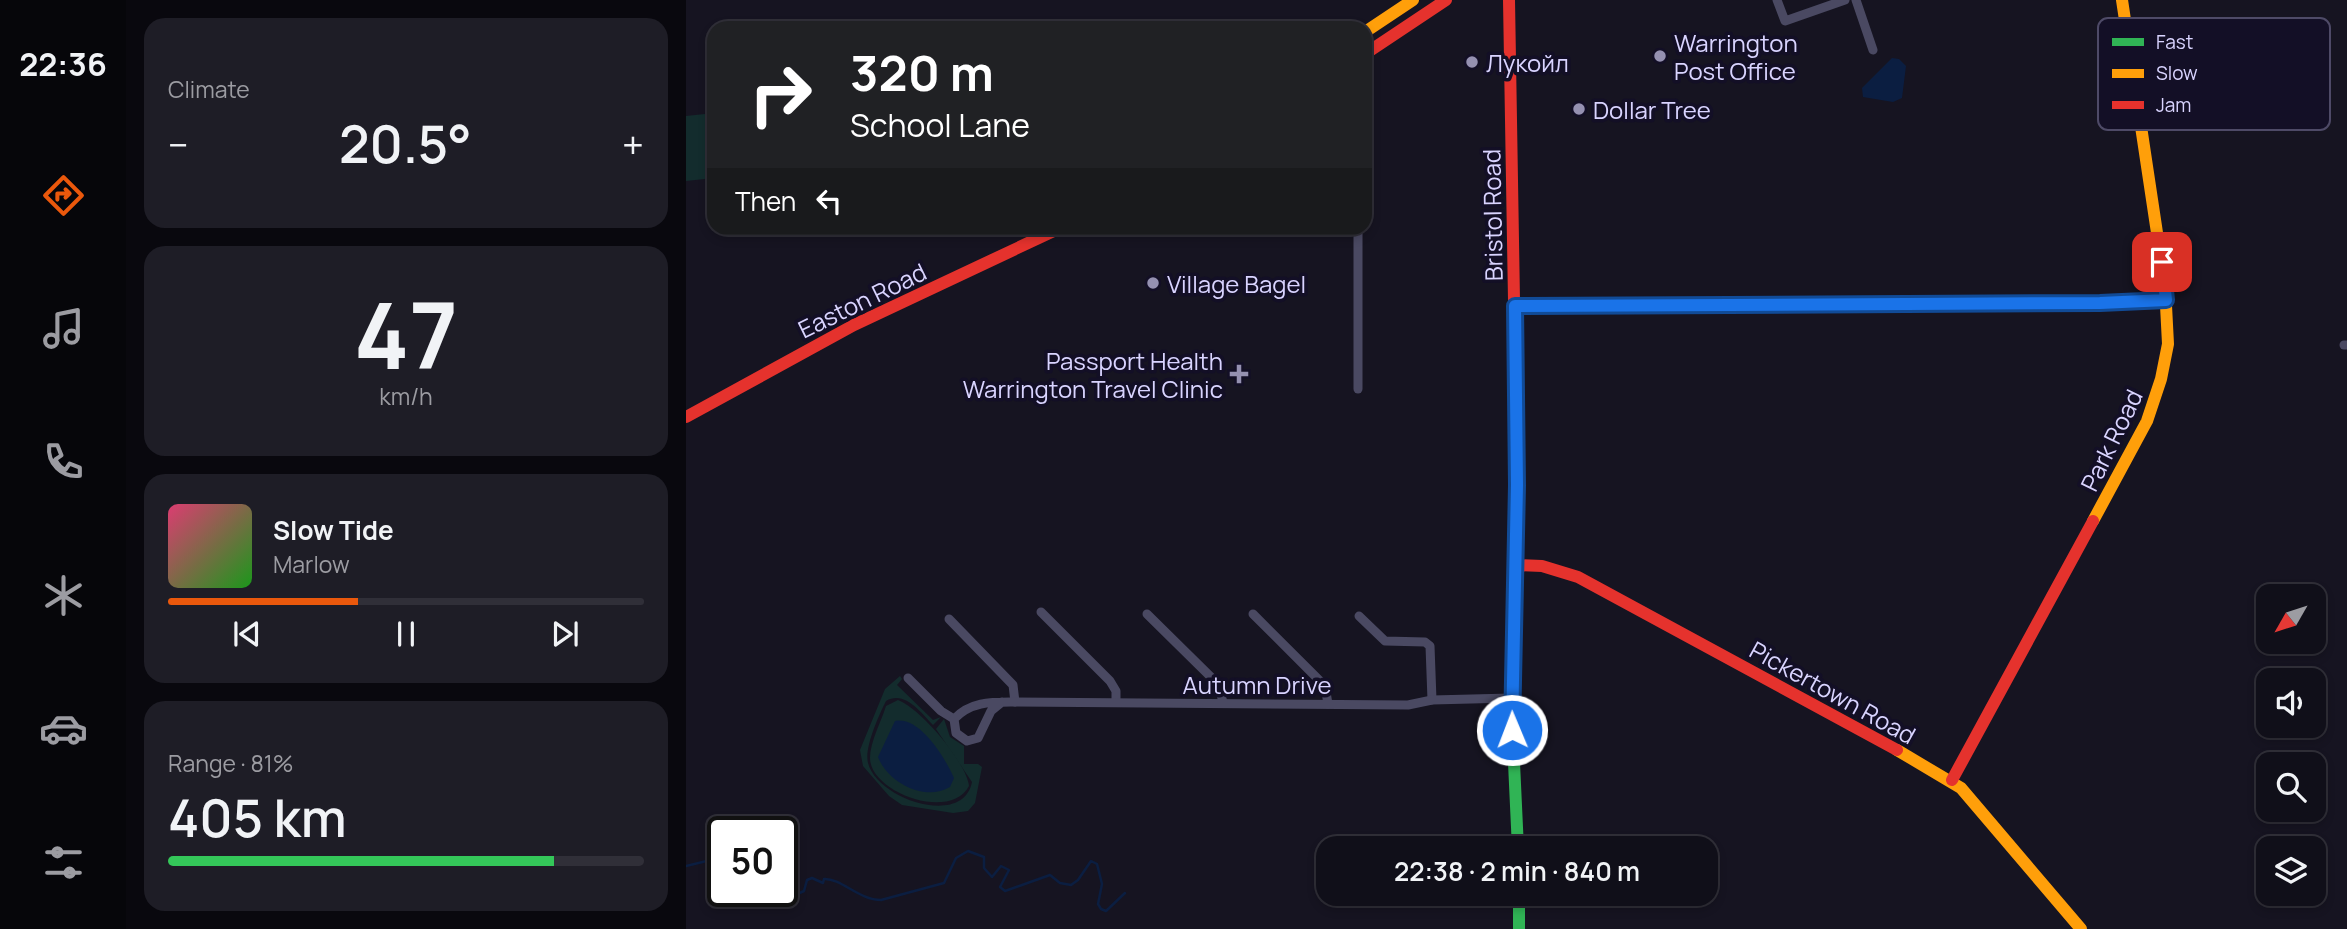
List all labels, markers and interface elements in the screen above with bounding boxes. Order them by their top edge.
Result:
legend [2098,18,2330,130]
place label: Warrington Post Office [1674,26,1798,87]
text: Fast [2156,29,2193,55]
text: 320 m [850,39,994,106]
text: 22:36 [19,42,107,86]
place label: Лукойл [1486,46,1569,79]
marker: Warrington Post Office [1652,48,1668,64]
icon: right [735,49,826,140]
marker: Лукойл [1464,54,1480,70]
text: Slow [2156,60,2198,86]
text: Climate [168,73,250,105]
text: Jam [2156,92,2191,118]
place label: Dollar Tree [1593,93,1711,126]
marker: Dollar Tree [1571,101,1587,117]
text: School Lane [850,103,1030,147]
text: 20.5° [339,108,472,179]
text: − [168,118,189,170]
text: + [622,118,644,170]
street label: Bristol Road [1474,149,1510,281]
icon: directions [39,171,88,220]
icon: left [810,182,848,220]
text: Then [735,183,796,219]
pin [2132,232,2192,292]
icon: arrive [2143,243,2181,281]
street label: Easton Road [792,255,932,345]
place label: Village Bagel [1167,267,1306,300]
text: 47 [354,272,458,396]
marker: Village Bagel [1145,275,1161,291]
icon: music [39,304,88,353]
place label: Passport Health Warrington Travel Clinic [963,344,1223,405]
marker: Passport Health Warrington Travel Clinic [1229,364,1249,384]
text: km/h [379,380,433,412]
street label: Park Road [2072,384,2150,496]
icon: phone [39,437,88,486]
text: Slow Tide [273,512,394,548]
text: Marlow [273,548,350,580]
icon: climate [39,571,88,620]
north arrow [2256,584,2326,654]
map controls [2256,584,2326,906]
icon: previous [228,615,266,653]
icon: pause [387,615,425,653]
icon: next [546,615,584,653]
street label: Pickertown Road [1744,633,1922,751]
street label: Autumn Drive [1183,668,1331,701]
button: sound [2256,668,2326,738]
position arrow [1475,693,1549,767]
icon: car [39,704,88,753]
text: Range · 81% [168,747,293,779]
button: search [2256,752,2326,822]
text: 405 km [168,782,347,853]
speed limit sign: 50 [707,816,798,907]
button: layers [2256,836,2326,906]
icon: filters [39,838,88,887]
text: 22:38 · 2 min · 840 m [1394,853,1640,889]

